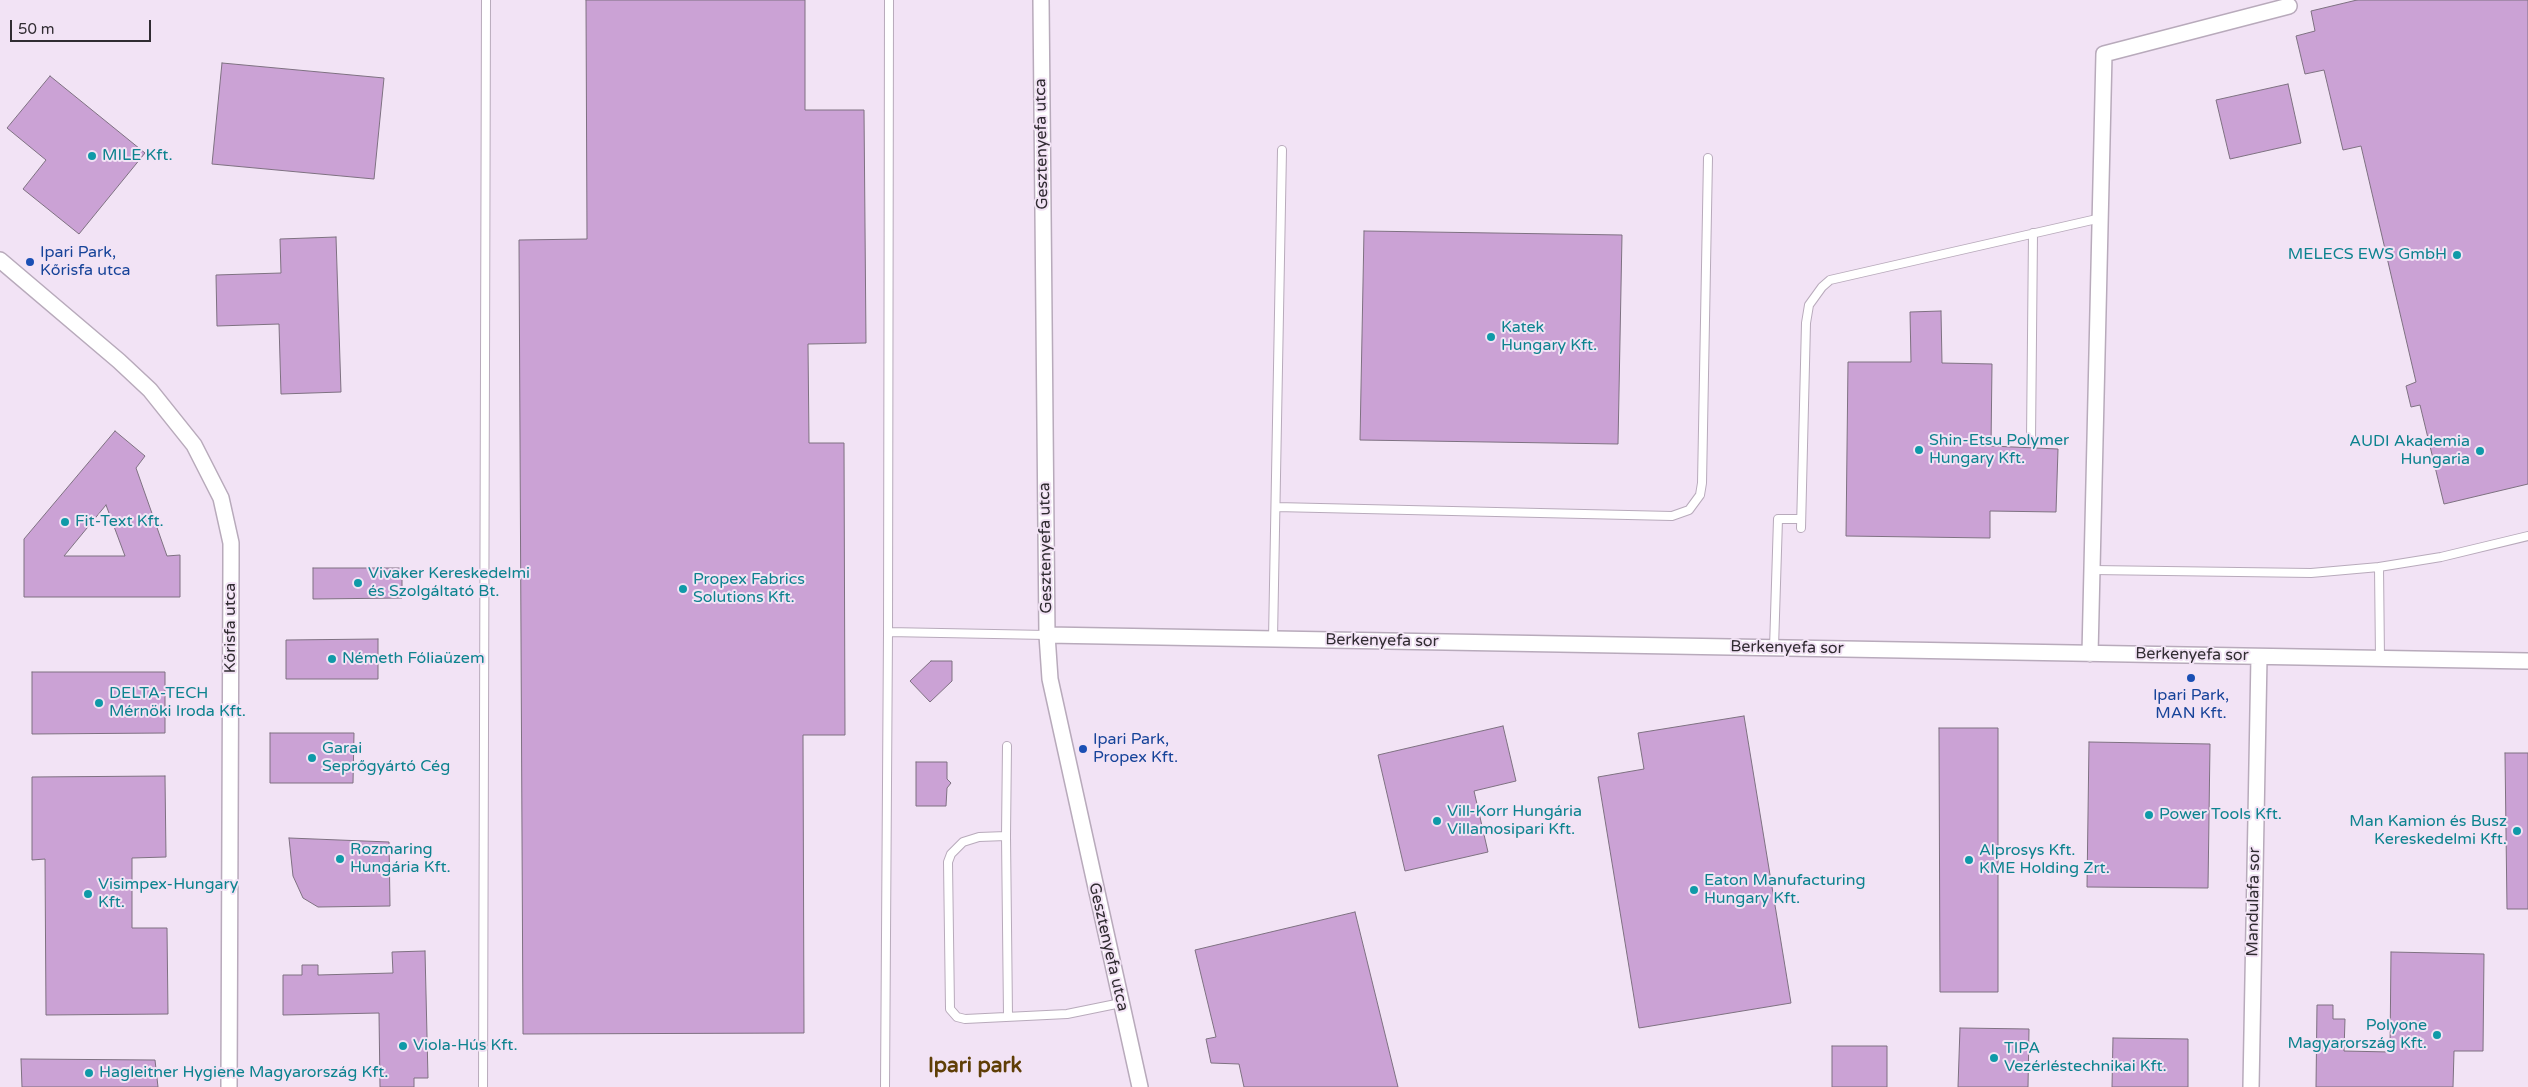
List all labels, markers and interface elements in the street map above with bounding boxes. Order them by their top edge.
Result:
scale bar [12,10,154,42]
text: 50 m [18,20,55,38]
street label: Gesztenyefa utca [1031,78,1053,210]
place label: MILE Kft. [102,146,173,166]
marker: MILE Kft. [86,150,98,162]
place label: Ipari Park, Kőrisfa utca [40,243,131,281]
place label: MELECS EWS GmbH [2288,245,2447,265]
marker: MELECS EWS GmbH [2451,249,2463,261]
marker: Ipari Park, Kőrisfa utca [24,256,36,268]
place label: Katek Hungary Kft. [1501,318,1597,356]
marker: Katek Hungary Kft. [1485,331,1497,343]
place label: Shin-Etsu Polymer Hungary Kft. [1929,431,2069,469]
place label: AUDI Akademia Hungaria [2349,432,2470,470]
marker: Shin-Etsu Polymer Hungary Kft. [1913,444,1925,456]
marker: AUDI Akademia Hungaria [2474,445,2486,457]
street label: Gesztenyefa utca [1035,482,1057,614]
place label: Fit-Text Kft. [75,512,164,532]
marker: Fit-Text Kft. [59,516,71,528]
place label: Vivaker Kereskedelmi és Szolgáltató Bt. [368,564,530,602]
place label: Propex Fabrics Solutions Kft. [693,570,805,608]
marker: Vivaker Kereskedelmi és Szolgáltató Bt. [352,577,364,589]
street label: Kőrisfa utca [221,583,241,673]
marker: Propex Fabrics Solutions Kft. [677,583,689,595]
street label: Berkenyefa sor [1325,630,1439,652]
street label: Berkenyefa sor [1730,637,1844,659]
street label: Berkenyefa sor [2135,644,2249,666]
place label: Németh Fóliaüzem [342,649,485,669]
marker: Németh Fóliaüzem [326,653,338,665]
marker: Ipari Park, MAN Kft. [2185,672,2197,684]
place label: DELTA-TECH Mérnöki Iroda Kft. [109,684,246,722]
place label: Ipari Park, MAN Kft. [2153,686,2229,724]
marker: DELTA-TECH Mérnöki Iroda Kft. [93,697,105,709]
place label: Ipari Park, Propex Kft. [1093,730,1178,768]
place label: Garai Seprőgyártó Cég [322,739,450,777]
marker: Ipari Park, Propex Kft. [1077,743,1089,755]
marker: Garai Seprőgyártó Cég [306,752,318,764]
place label: Vill-Korr Hungária Villamosipari Kft. [1447,802,1582,840]
place label: Power Tools Kft. [2159,805,2282,825]
marker: Power Tools Kft. [2143,809,2155,821]
place label: Man Kamion és Busz Kereskedelmi Kft. [2349,812,2507,850]
marker: Vill-Korr Hungária Villamosipari Kft. [1431,815,1443,827]
marker: Man Kamion és Busz Kereskedelmi Kft. [2511,825,2523,837]
place label: Rozmaring Hungária Kft. [350,840,451,878]
place label: Alprosys Kft. KME Holding Zrt. [1979,841,2110,879]
street label: Mandulafa sor [2243,847,2265,957]
marker: Rozmaring Hungária Kft. [334,853,346,865]
marker: Alprosys Kft. KME Holding Zrt. [1963,854,1975,866]
place label: Eaton Manufacturing Hungary Kft. [1704,871,1866,909]
place label: Visimpex-Hungary Kft. [98,875,238,913]
street label: Gesztenyefa utca [1084,881,1132,1013]
marker: Eaton Manufacturing Hungary Kft. [1688,884,1700,896]
marker: Visimpex-Hungary Kft. [82,888,94,900]
place label: Polyone Magyarország Kft. [2287,1016,2427,1054]
marker: Polyone Magyarország Kft. [2431,1029,2443,1041]
place label: Viola-Hús Kft. [413,1036,518,1056]
place label: TIPA Vezérléstechnikai Kft. [2004,1039,2167,1077]
marker: Viola-Hús Kft. [397,1040,409,1052]
marker: TIPA Vezérléstechnikai Kft. [1988,1052,2000,1064]
district label: Ipari park [928,1053,1022,1079]
place label: Hagleitner Hygiene Magyarország Kft. [99,1063,389,1083]
marker: Hagleitner Hygiene Magyarország Kft. [83,1067,95,1079]

